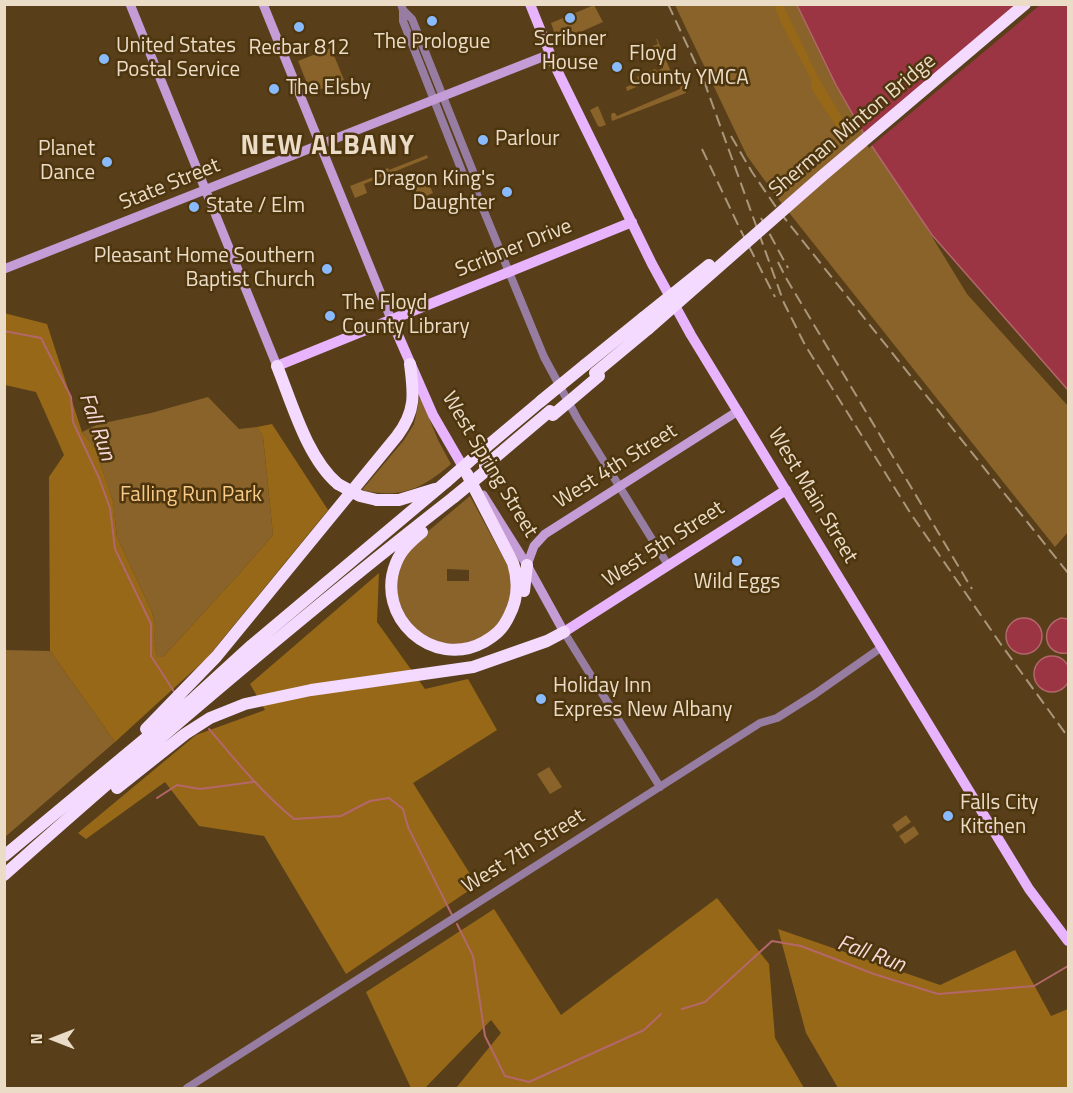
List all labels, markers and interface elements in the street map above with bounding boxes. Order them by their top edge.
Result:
marker: Scribner House [563,11,577,25]
marker: The Prologue [425,14,439,28]
marker: Recbar 812 [292,20,306,34]
place label: Scribner House [534,27,606,77]
place label: The Prologue [374,30,490,56]
place label: United States Postal Service [116,34,240,84]
place label: Recbar 812 [248,36,350,62]
place label: Floyd County YMCA [629,42,749,92]
street label: Sherman Minton Bridge [765,49,941,203]
marker: United States Postal Service [97,52,111,66]
marker: Floyd County YMCA [610,60,624,74]
place label: The Elsby [286,76,371,102]
marker: The Elsby [267,82,281,96]
place label: Parlour [495,127,559,153]
district label: NEW ALBANY [241,131,415,163]
marker: Parlour [476,133,490,147]
place label: Planet Dance [38,137,95,187]
street label: State Street [116,153,224,217]
marker: Planet Dance [100,155,114,169]
place label: Dragon King's Daughter [373,167,495,217]
marker: Dragon King's Daughter [500,185,514,199]
place label: State / Elm [206,194,305,220]
marker: State / Elm [187,200,201,214]
street label: Scribner Drive [452,214,576,284]
place label: Pleasant Home Southern Baptist Church [94,244,315,294]
marker: Pleasant Home Southern Baptist Church [320,262,334,276]
place label: The Floyd County Library [342,291,470,341]
marker: The Floyd County Library [323,309,337,323]
street label: West Spring Street [436,387,542,543]
water label: Fall Run [72,390,120,464]
street label: West 4th Street [550,419,682,515]
street label: West Main Street [762,424,862,568]
park label: Falling Run Park [120,483,262,509]
street label: West 5th Street [599,496,729,594]
marker: Wild Eggs [730,554,744,568]
place label: Wild Eggs [694,570,780,596]
place label: Holiday Inn Express New Albany [553,674,732,724]
marker: Holiday Inn Express New Albany [534,692,548,706]
place label: Falls City Kitchen [960,791,1038,841]
street label: West 7th Street [458,804,590,900]
marker: Falls City Kitchen [941,809,955,823]
water label: Fall Run [834,931,908,979]
north arrow [24,1009,84,1069]
text: N [24,1033,48,1045]

